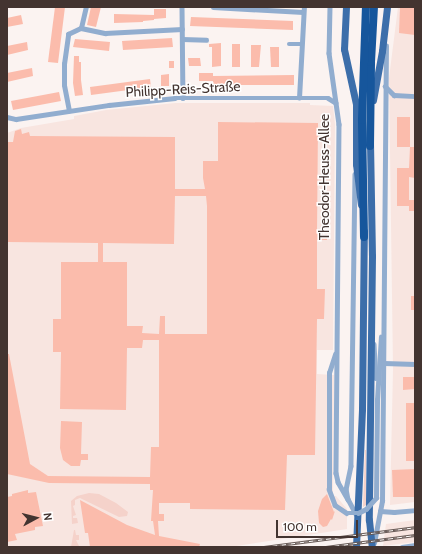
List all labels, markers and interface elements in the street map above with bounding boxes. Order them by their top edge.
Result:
street label: Philipp-Reis-Straße [125,78,241,100]
street label: Theodor-Heuss-Allee [316,114,332,240]
north arrow [16,498,56,538]
text: N [40,512,55,521]
scale bar [278,512,360,538]
text: 100 m [283,519,317,534]

